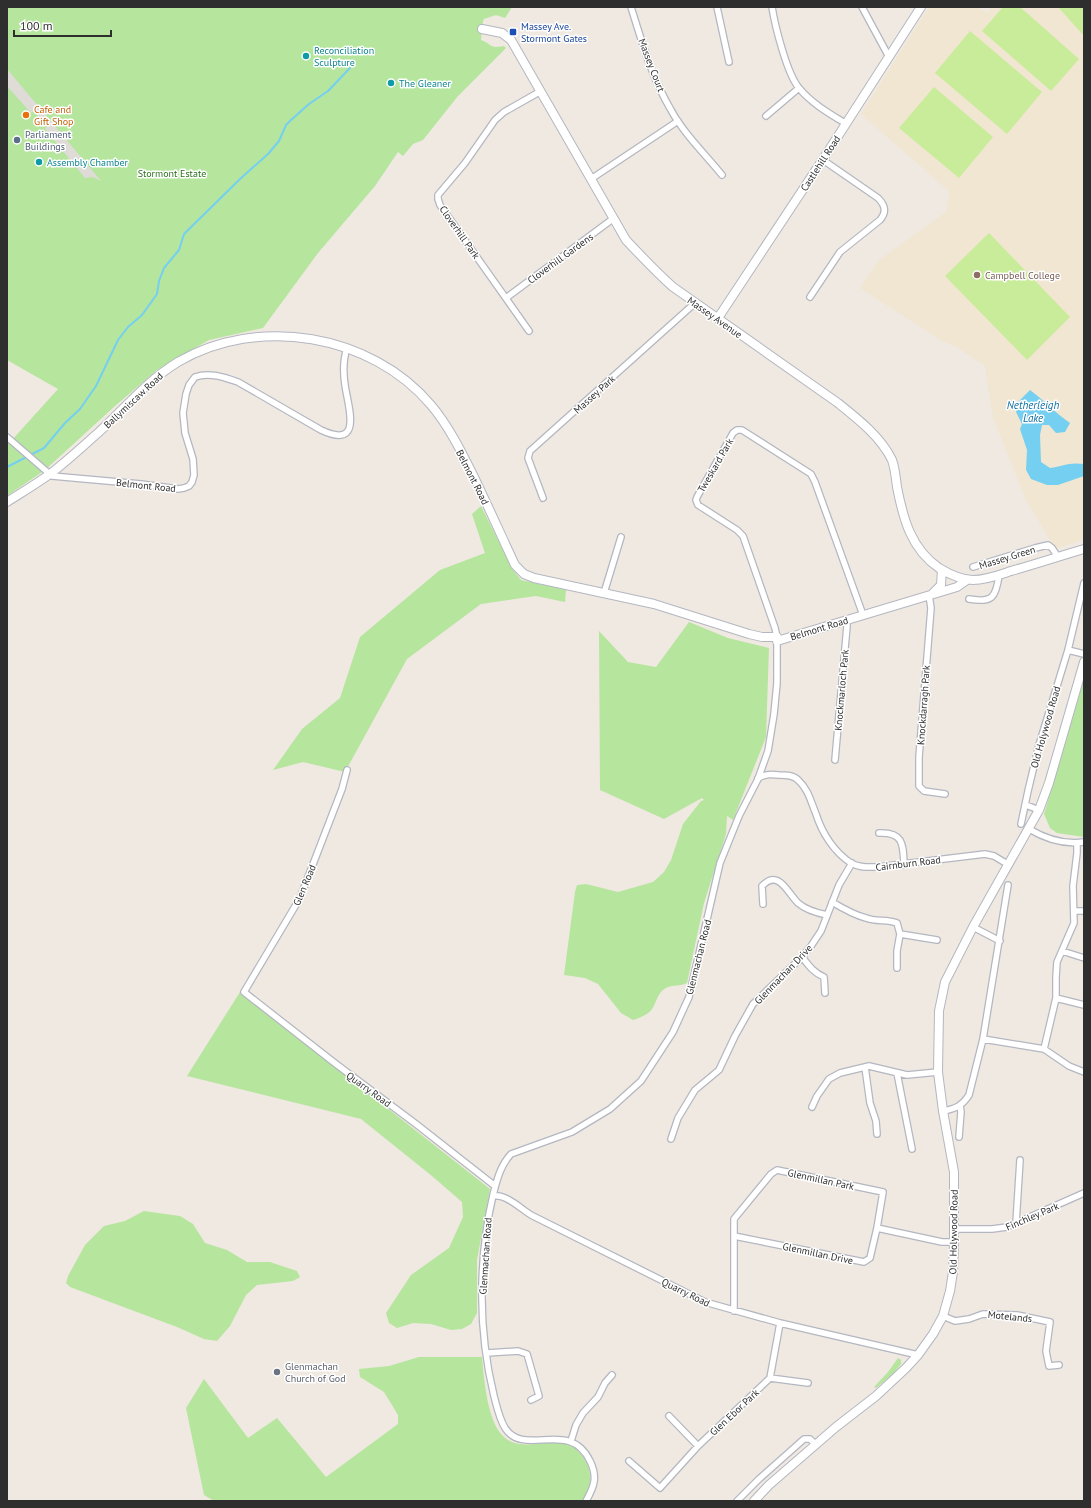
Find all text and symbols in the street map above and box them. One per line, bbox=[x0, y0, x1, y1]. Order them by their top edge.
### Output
scale bar bbox=[14, 12, 111, 38]
text: 100 m bbox=[20, 18, 53, 33]
place label: Massey Ave. Stormont Gates bbox=[521, 20, 587, 45]
marker: Massey Ave. Stormont Gates bbox=[508, 27, 518, 37]
street label: Massey Court bbox=[635, 37, 668, 94]
place label: Reconciliation Sculpture bbox=[314, 44, 374, 69]
marker: Reconciliation Sculpture bbox=[301, 51, 311, 61]
place label: The Gleaner bbox=[399, 77, 451, 90]
marker: The Gleaner bbox=[386, 78, 396, 88]
place label: Cafe and Gift Shop bbox=[34, 103, 73, 128]
marker: Cafe and Gift Shop bbox=[21, 110, 31, 120]
place label: Parliament Buildings bbox=[25, 128, 72, 153]
street label: Castlehill Road bbox=[798, 133, 843, 194]
marker: Parliament Buildings bbox=[12, 135, 22, 145]
place label: Assembly Chamber bbox=[47, 156, 128, 169]
marker: Assembly Chamber bbox=[34, 157, 44, 167]
park label: Stormont Estate bbox=[138, 167, 206, 180]
street label: Cloverhill Park bbox=[436, 203, 483, 262]
street label: Cloverhill Gardens bbox=[525, 230, 596, 287]
place label: Campbell College bbox=[985, 269, 1060, 282]
marker: Campbell College bbox=[972, 270, 982, 280]
street label: Massey Avenue bbox=[685, 294, 745, 341]
street label: Ballymiscaw Road bbox=[101, 369, 166, 431]
street label: Massey Park bbox=[571, 372, 618, 416]
water label: Netherleigh Lake bbox=[1007, 398, 1059, 425]
street label: Tweskard Park bbox=[695, 436, 736, 495]
street label: Belmont Road bbox=[453, 448, 492, 507]
street label: Belmont Road bbox=[115, 476, 176, 495]
street label: Massey Green bbox=[977, 543, 1037, 572]
street label: Belmont Road bbox=[789, 613, 850, 643]
street label: Knockmarloch Park bbox=[831, 649, 852, 731]
street label: Knockdarragh Park bbox=[914, 664, 933, 745]
street label: Old Holywood Road bbox=[1028, 685, 1063, 770]
street label: Cairnburn Road bbox=[875, 853, 941, 874]
street label: Glen Road bbox=[290, 863, 319, 908]
street label: Glenmachan Road bbox=[683, 918, 714, 996]
street label: Glenmachan Drive bbox=[752, 942, 815, 1007]
street label: Quarry Road bbox=[344, 1069, 394, 1110]
street label: Glenmillan Park bbox=[786, 1166, 856, 1193]
street label: Old Holywood Road bbox=[946, 1190, 961, 1274]
street label: Finchley Park bbox=[1004, 1199, 1061, 1233]
street label: Glenmachan Road bbox=[476, 1217, 495, 1295]
street label: Glenmillan Drive bbox=[781, 1240, 854, 1267]
street label: Quarry Road bbox=[659, 1275, 712, 1310]
street label: Motelands bbox=[987, 1308, 1033, 1325]
place label: Glenmachan Church of God bbox=[285, 1360, 346, 1385]
marker: Glenmachan Church of God bbox=[272, 1367, 282, 1377]
street label: Glen Ebor Park bbox=[707, 1386, 762, 1439]

